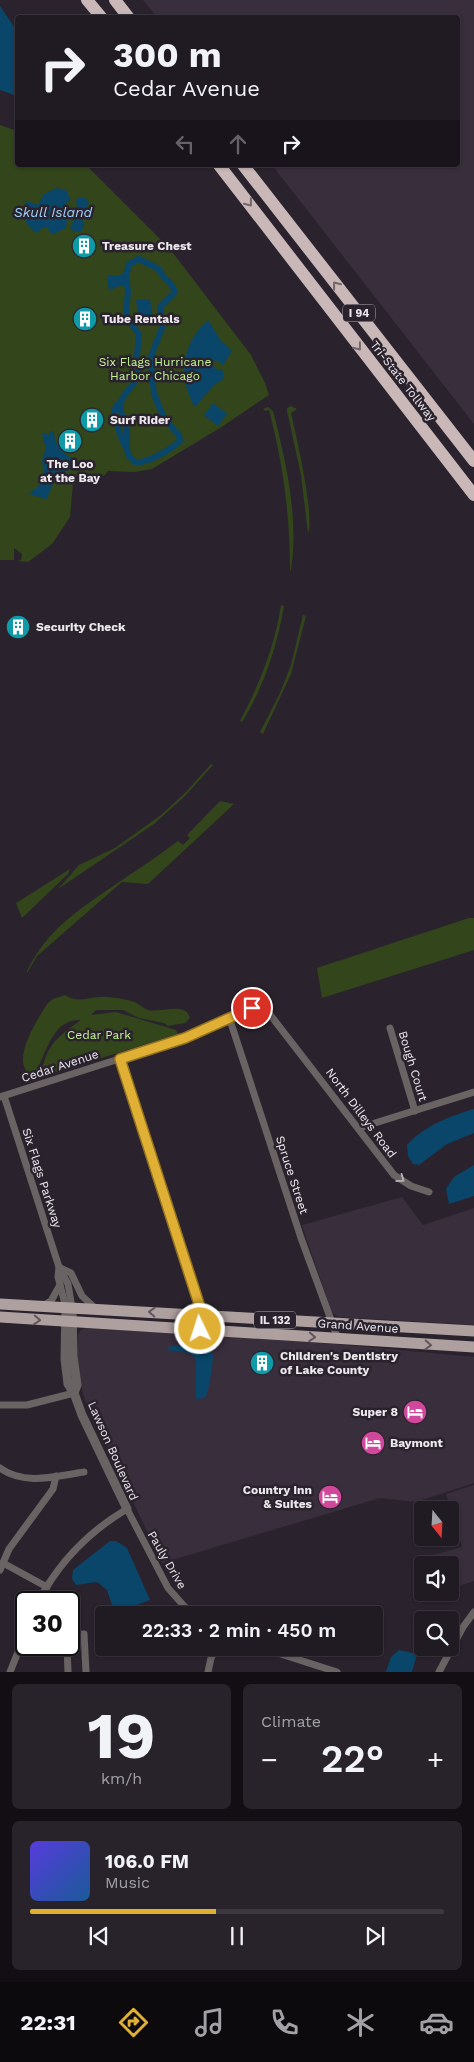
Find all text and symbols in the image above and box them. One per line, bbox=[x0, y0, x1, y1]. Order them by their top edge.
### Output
text: 300 m bbox=[113, 34, 222, 76]
icon: right bbox=[30, 35, 95, 100]
text: Cedar Avenue bbox=[113, 76, 260, 101]
icon: left bbox=[171, 130, 199, 158]
icon: ahead bbox=[224, 130, 252, 158]
icon: right bbox=[277, 130, 305, 158]
one-way arrow bbox=[243, 197, 252, 207]
water label: Skull Island bbox=[14, 204, 93, 220]
building icon: Treasure Chest bbox=[71, 233, 97, 259]
place label: Treasure Chest bbox=[102, 239, 192, 253]
one-way arrow bbox=[333, 282, 341, 291]
road number: I 94 bbox=[343, 304, 375, 322]
building icon: Tube Rentals bbox=[72, 306, 98, 332]
place label: Tube Rentals bbox=[102, 312, 180, 326]
street label: Tri-State Tollway bbox=[367, 338, 439, 425]
one-way arrow bbox=[352, 341, 361, 350]
park label: Six Flags Hurricane Harbor Chicago bbox=[99, 355, 211, 383]
building icon: Surf Rider bbox=[79, 407, 105, 433]
place label: Surf Rider bbox=[110, 413, 171, 427]
building icon: The Loo at the Bay bbox=[57, 428, 83, 454]
place label: The Loo at the Bay bbox=[40, 457, 100, 485]
building icon: Security Check bbox=[5, 614, 31, 640]
place label: Security Check bbox=[36, 620, 126, 634]
pin bbox=[231, 987, 273, 1029]
icon: arrive bbox=[238, 994, 266, 1022]
park label: Cedar Park bbox=[67, 1028, 131, 1042]
street label: Bough Court bbox=[396, 1029, 430, 1103]
street label: Cedar Avenue bbox=[20, 1047, 100, 1085]
street label: North Dilleys Road bbox=[323, 1065, 399, 1161]
street label: Six Flags Parkway bbox=[19, 1126, 65, 1230]
street label: Spruce Street bbox=[273, 1134, 311, 1216]
one-way arrow bbox=[395, 1173, 405, 1182]
position arrow bbox=[173, 1302, 225, 1354]
one-way arrow bbox=[147, 1307, 155, 1318]
road number: IL 132 bbox=[254, 1312, 296, 1328]
one-way arrow bbox=[33, 1314, 41, 1325]
street label: Grand Avenue bbox=[317, 1316, 399, 1336]
one-way arrow bbox=[308, 1331, 316, 1342]
one-way arrow bbox=[425, 1339, 433, 1350]
place label: Children's Dentistry of Lake County bbox=[280, 1349, 398, 1377]
building icon: Children's Dentistry of Lake County bbox=[249, 1350, 275, 1376]
street label: Lawson Boulevard bbox=[85, 1399, 141, 1503]
hotel icon: Super 8 bbox=[402, 1399, 428, 1425]
place label: Super 8 bbox=[352, 1405, 398, 1419]
hotel icon: Baymont bbox=[360, 1430, 386, 1456]
place label: Baymont bbox=[390, 1436, 443, 1450]
place label: Country Inn & Suites bbox=[243, 1483, 313, 1511]
hotel icon: Country Inn & Suites bbox=[317, 1484, 343, 1510]
north arrow bbox=[414, 1501, 459, 1546]
map controls bbox=[414, 1501, 459, 1656]
street label: Pauly Drive bbox=[145, 1528, 189, 1592]
button: sound bbox=[414, 1556, 459, 1601]
speed limit sign: 30 bbox=[15, 1591, 80, 1656]
button: search bbox=[414, 1611, 459, 1656]
text: 22:33 · 2 min · 450 m bbox=[142, 1619, 336, 1642]
text: 19 bbox=[87, 1698, 156, 1774]
text: Climate bbox=[261, 1712, 321, 1731]
text: 22° bbox=[321, 1737, 384, 1781]
text: − bbox=[261, 1743, 278, 1776]
text: + bbox=[427, 1743, 444, 1776]
text: km/h bbox=[101, 1769, 142, 1788]
text: 106.0 FM bbox=[105, 1850, 189, 1873]
text: Music bbox=[105, 1873, 150, 1892]
icon: previous bbox=[85, 1922, 113, 1950]
icon: pause bbox=[223, 1922, 251, 1950]
icon: next bbox=[361, 1922, 389, 1950]
icon: directions bbox=[116, 2005, 151, 2040]
icon: music bbox=[192, 2005, 227, 2040]
icon: phone bbox=[267, 2005, 302, 2040]
icon: climate bbox=[343, 2005, 378, 2040]
icon: car bbox=[419, 2005, 454, 2040]
text: 22:31 bbox=[20, 2010, 76, 2035]

